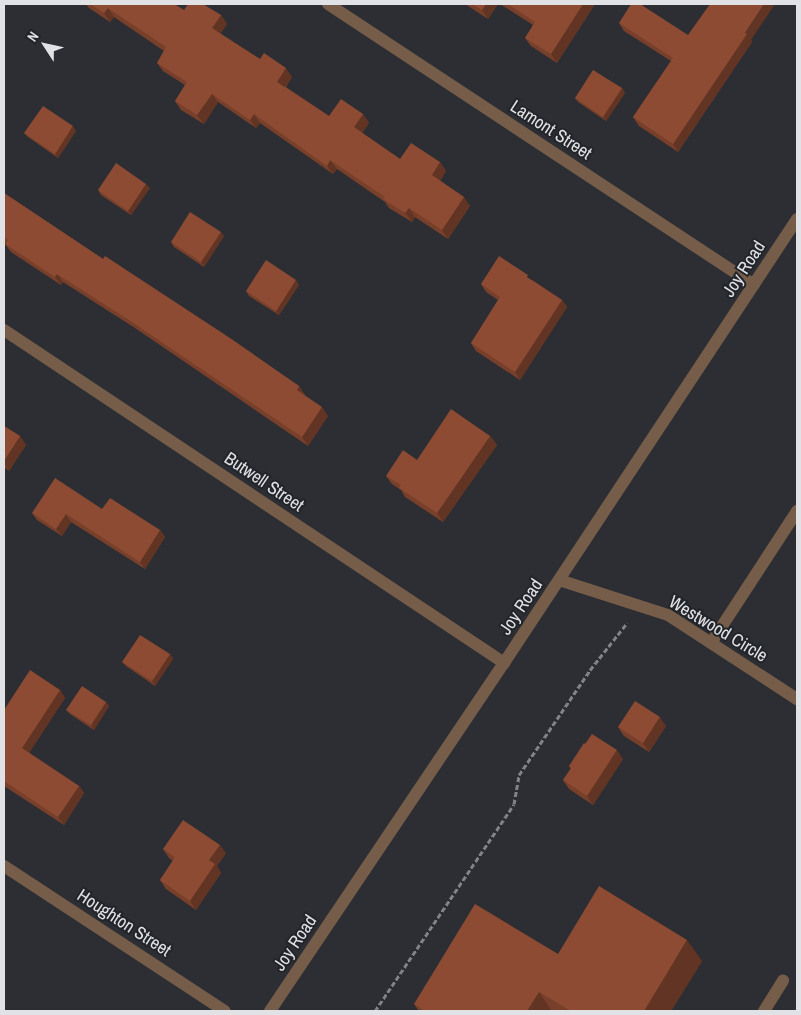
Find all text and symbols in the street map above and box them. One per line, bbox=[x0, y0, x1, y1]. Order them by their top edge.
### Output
north arrow bbox=[20, 20, 70, 70]
text: N bbox=[23, 28, 42, 45]
street label: Lamont Street bbox=[506, 96, 596, 164]
street label: Joy Road bbox=[718, 237, 770, 301]
street label: Butwell Street bbox=[220, 448, 308, 516]
street label: Joy Road bbox=[495, 575, 547, 639]
street label: Westwood Circle bbox=[665, 591, 771, 667]
street label: Houghton Street bbox=[73, 885, 175, 961]
street label: Joy Road bbox=[269, 911, 321, 975]

